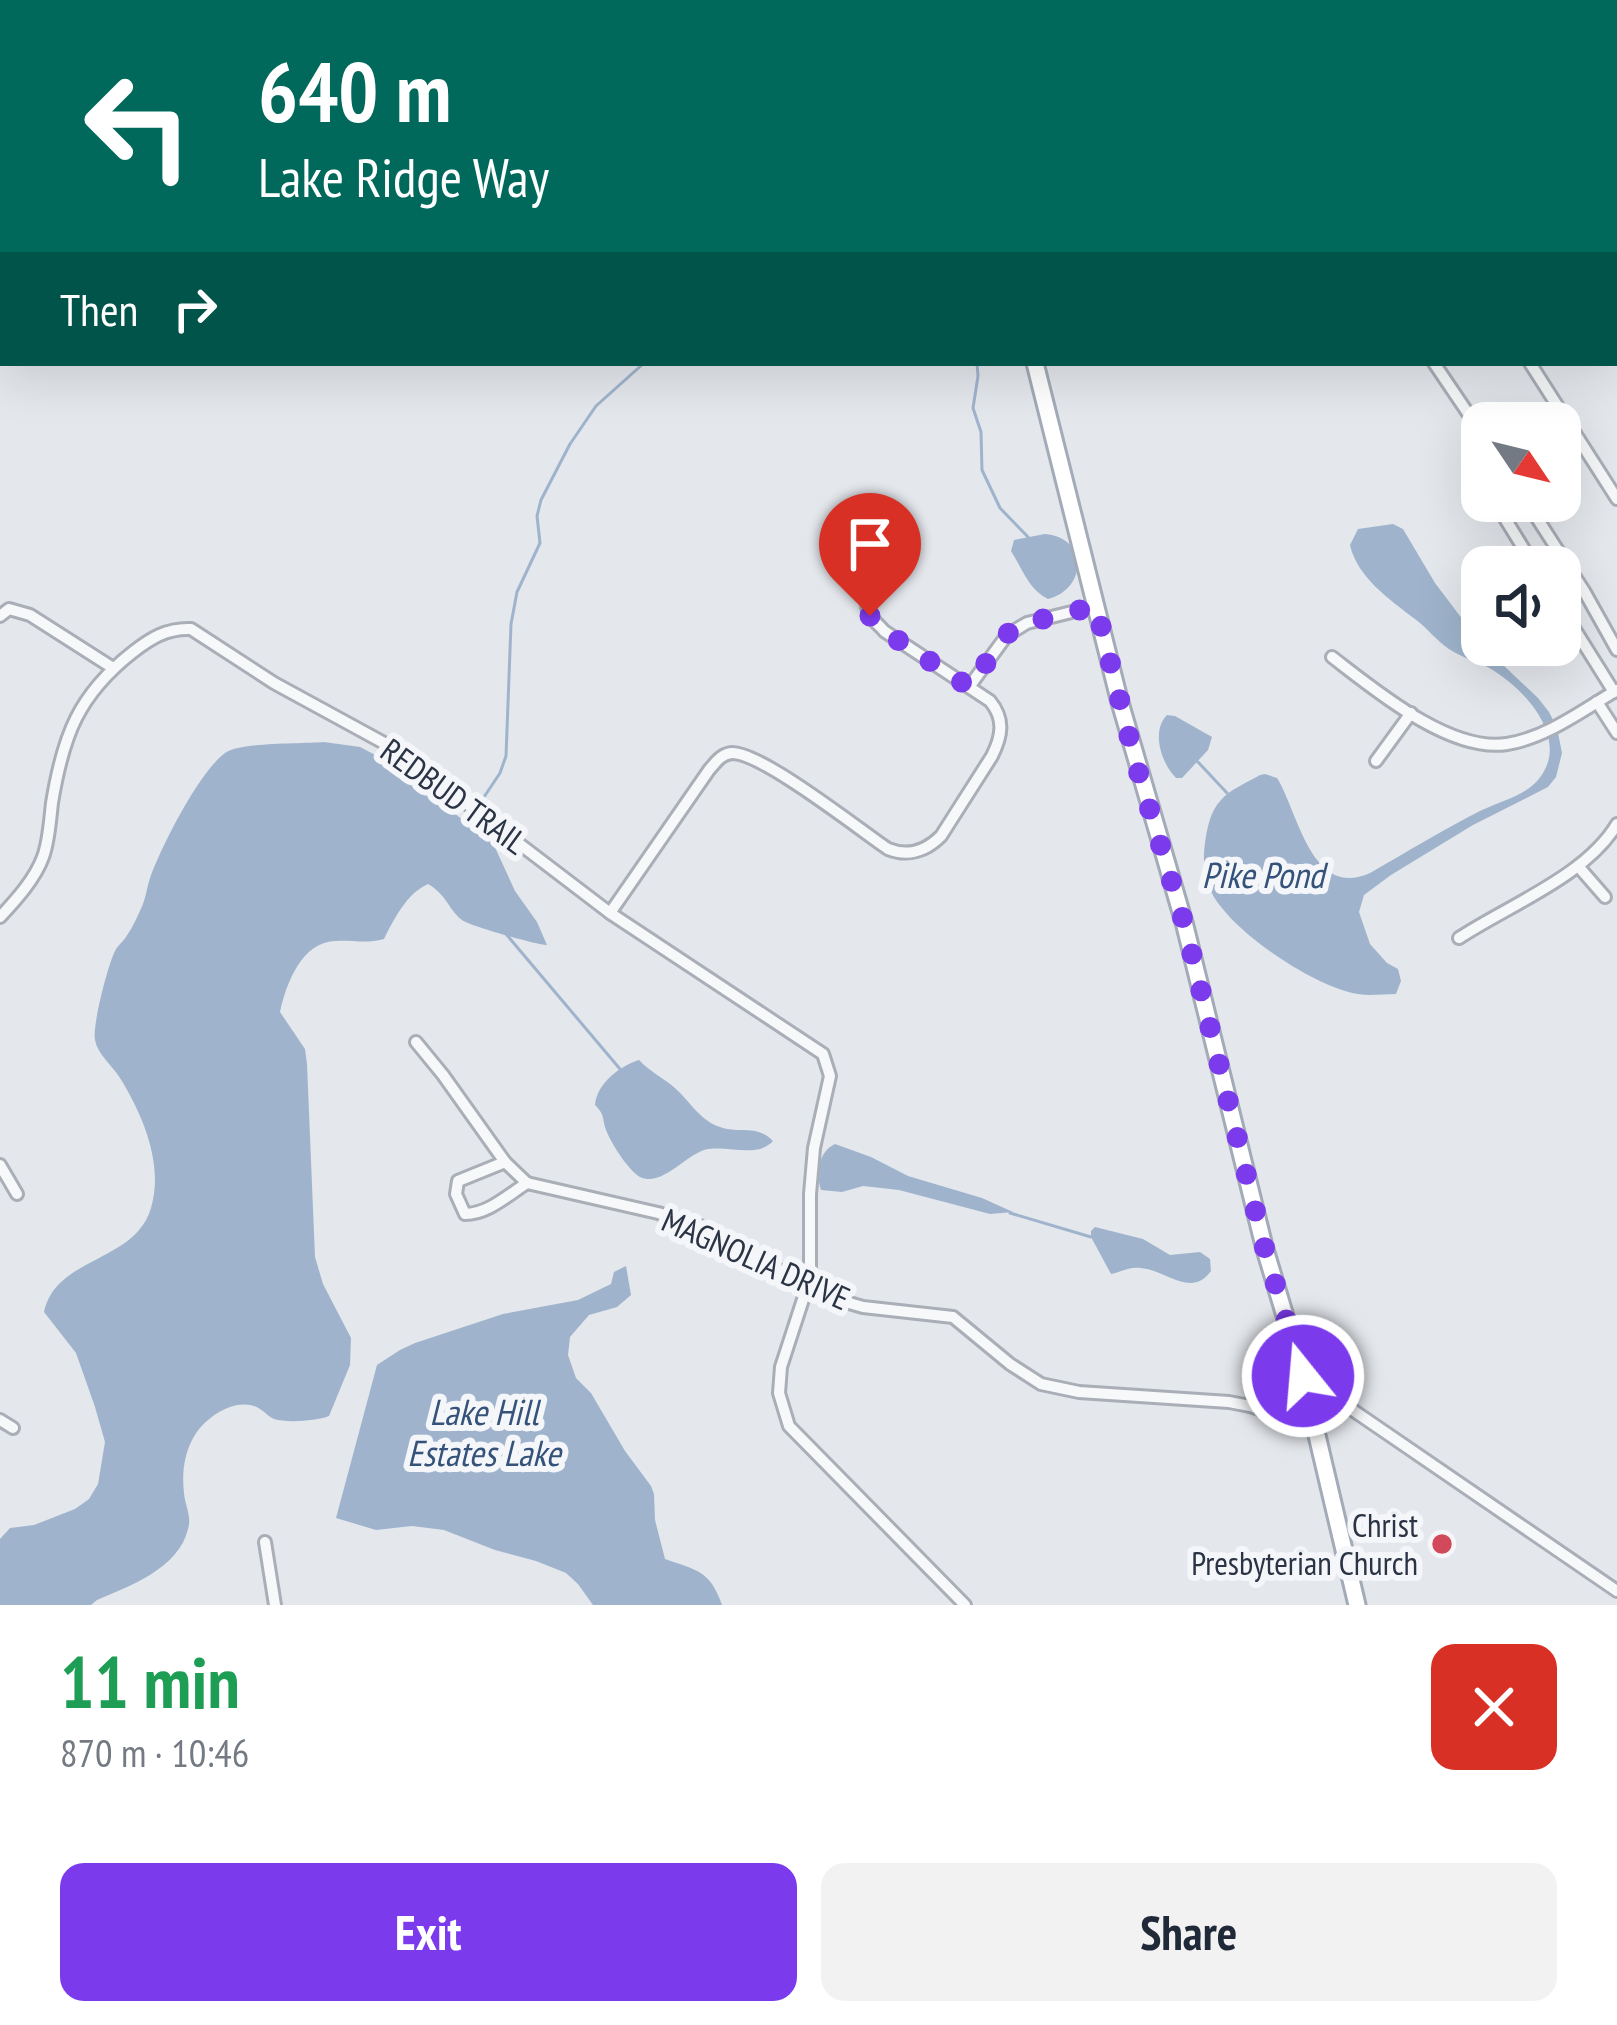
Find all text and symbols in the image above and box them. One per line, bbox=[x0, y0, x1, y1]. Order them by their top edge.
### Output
text: 640 m bbox=[258, 36, 451, 145]
icon: left bbox=[60, 48, 216, 204]
text: Lake Ridge Way bbox=[258, 142, 549, 212]
icon: right bbox=[162, 276, 228, 342]
text: Then bbox=[60, 280, 138, 338]
north arrow bbox=[1461, 402, 1581, 522]
map controls bbox=[1461, 402, 1581, 666]
pin bbox=[819, 493, 921, 616]
icon: arrive bbox=[837, 511, 903, 577]
button: sound bbox=[1461, 546, 1581, 666]
street label: REDBUD TRAIL bbox=[373, 728, 536, 863]
water label: Pike Pond bbox=[1202, 851, 1329, 898]
street label: MAGNOLIA DRIVE bbox=[656, 1198, 857, 1319]
position arrow bbox=[1240, 1313, 1366, 1439]
water label: Lake Hill Estates Lake bbox=[407, 1388, 563, 1476]
place label: Christ Presbyterian Church bbox=[1191, 1503, 1418, 1584]
marker: Christ Presbyterian Church bbox=[1429, 1531, 1455, 1557]
text: 11 min bbox=[60, 1635, 240, 1728]
button: close bbox=[1431, 1644, 1557, 1770]
text: 870 m · 10:46 bbox=[60, 1727, 249, 1778]
button: Exit bbox=[60, 1863, 797, 2001]
button: Share bbox=[821, 1863, 1557, 2001]

